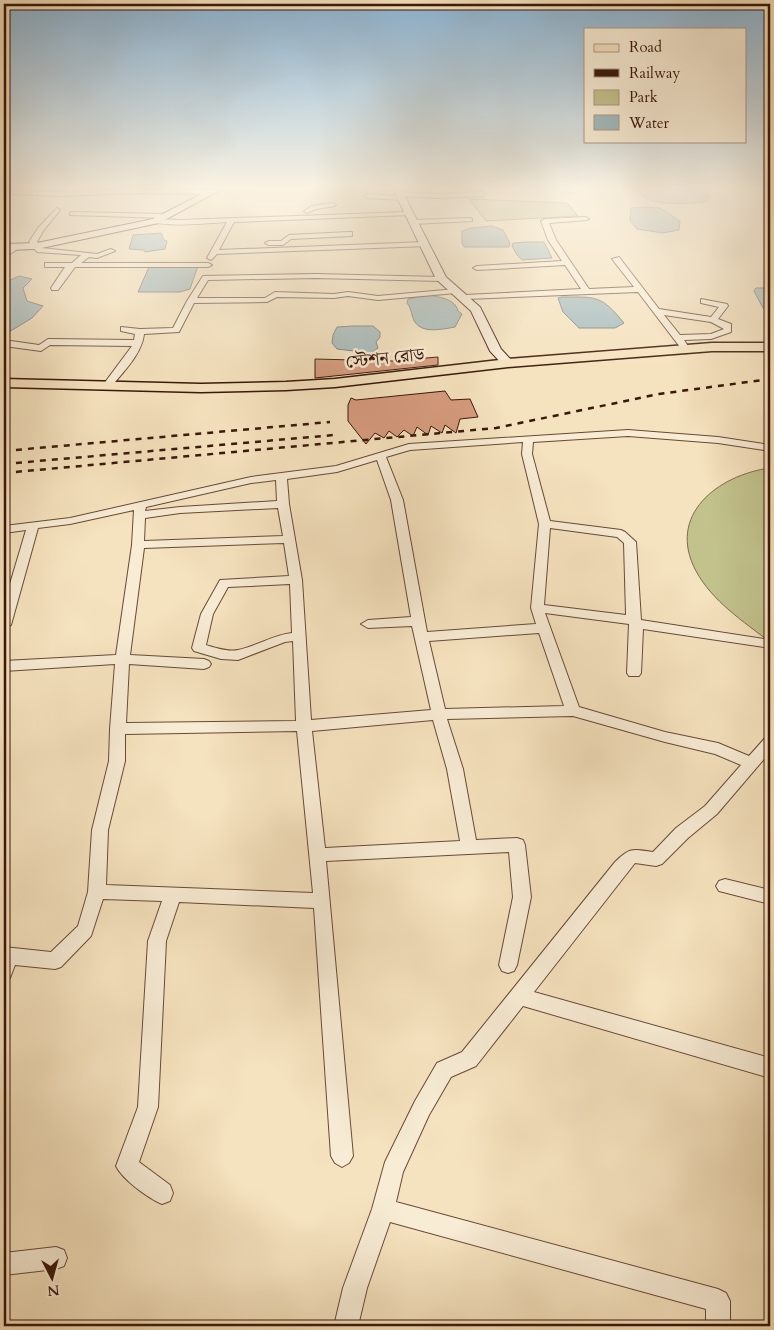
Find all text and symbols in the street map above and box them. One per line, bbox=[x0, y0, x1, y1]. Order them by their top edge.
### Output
legend bbox=[584, 28, 746, 142]
text: Road bbox=[629, 37, 662, 57]
text: Railway bbox=[629, 63, 680, 83]
text: Park bbox=[629, 87, 658, 107]
text: Water bbox=[628, 113, 670, 133]
street label: স্টেশন রোড bbox=[344, 342, 426, 375]
north arrow bbox=[28, 1252, 78, 1302]
text: N bbox=[46, 1280, 60, 1301]

